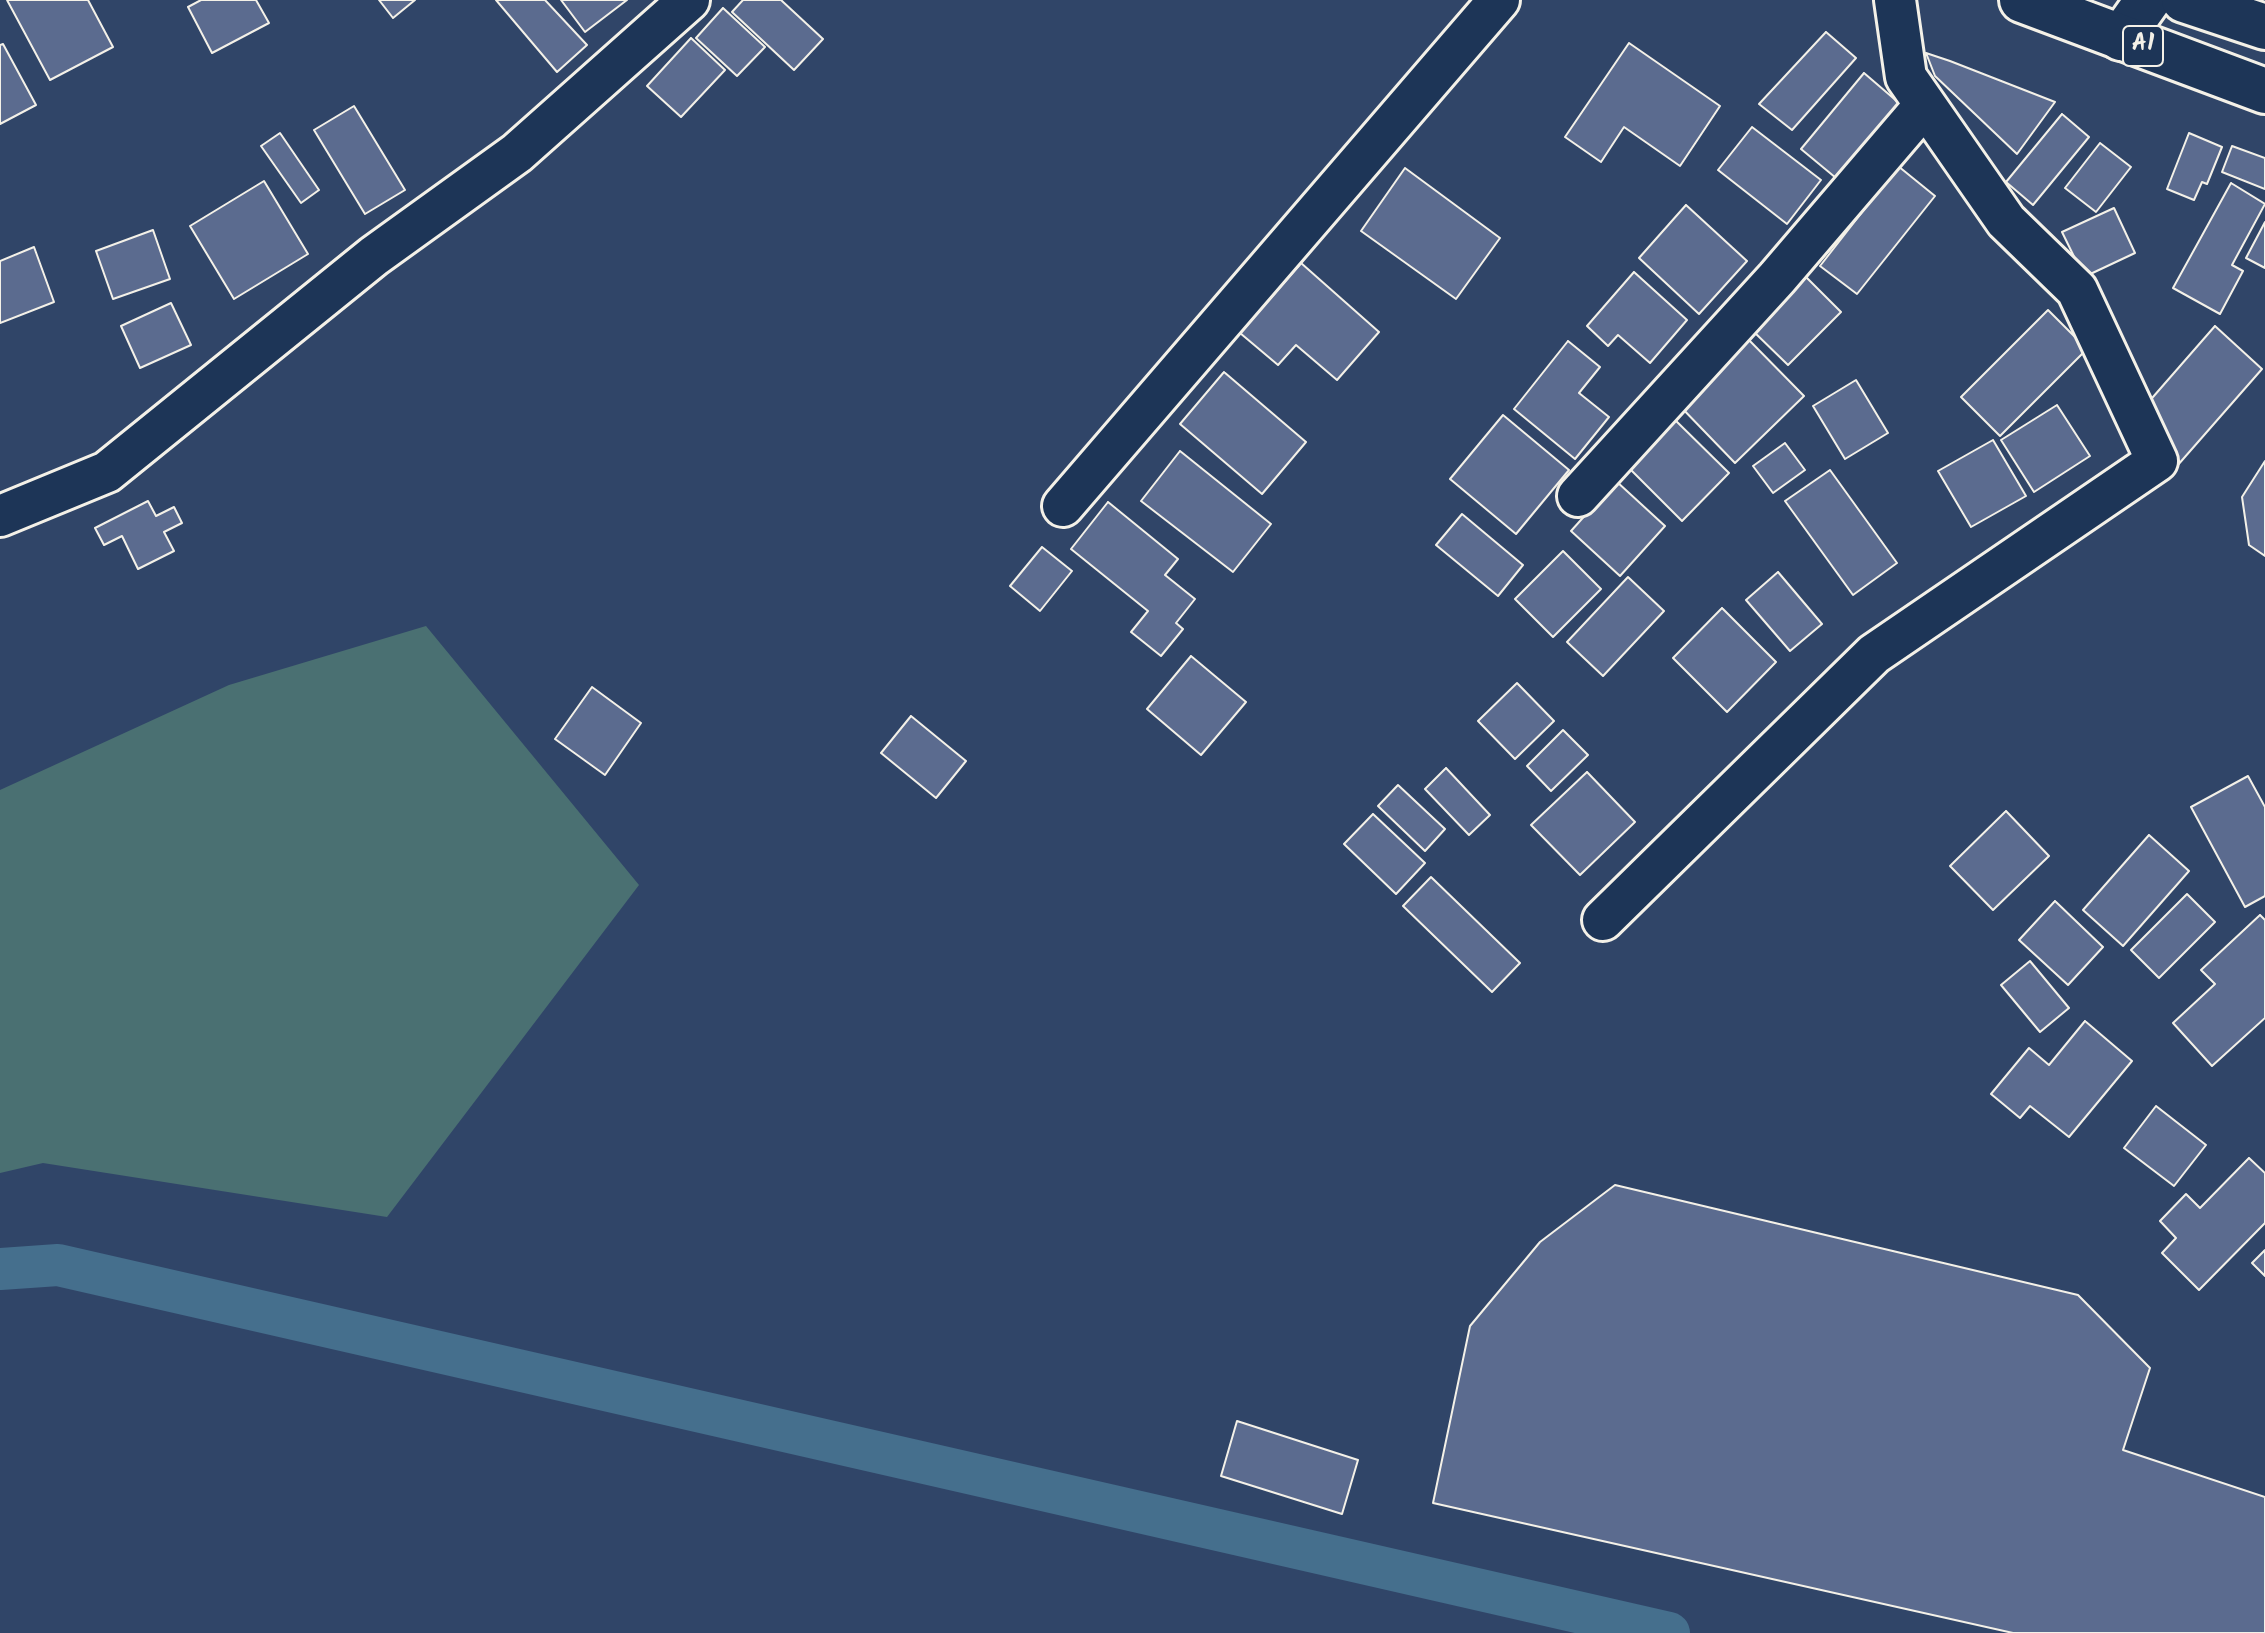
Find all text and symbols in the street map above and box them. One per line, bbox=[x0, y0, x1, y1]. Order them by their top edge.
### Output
road number: A1 bbox=[2123, 26, 2163, 66]

